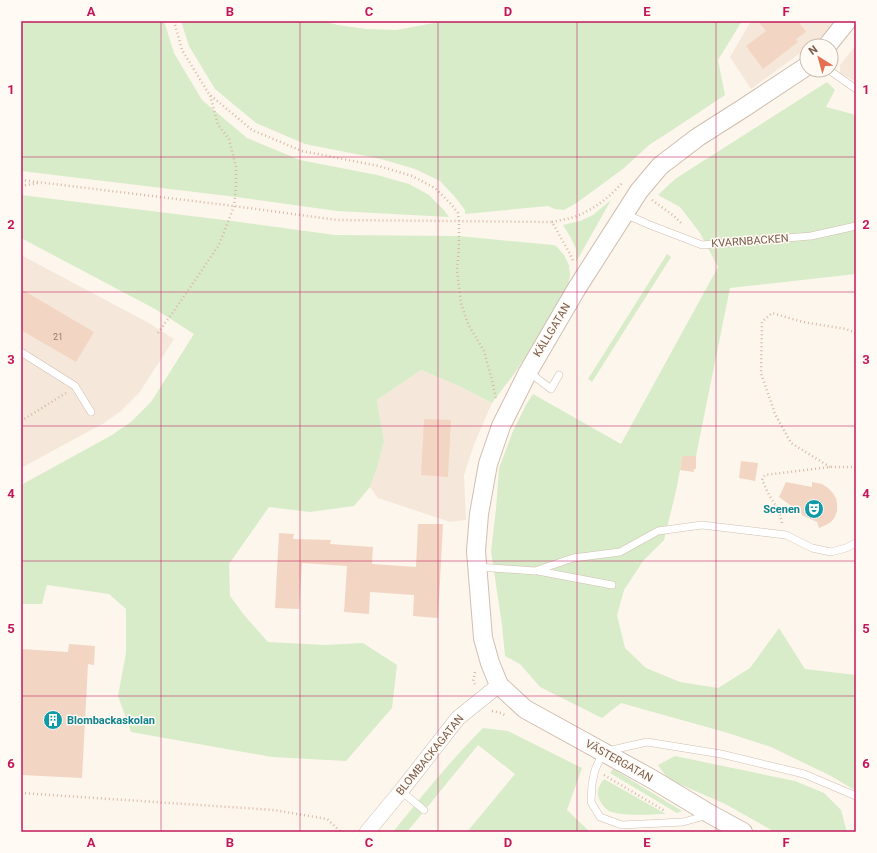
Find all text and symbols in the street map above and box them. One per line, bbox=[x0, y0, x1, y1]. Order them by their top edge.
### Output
text: A bbox=[87, 4, 96, 19]
text: B bbox=[226, 4, 234, 19]
text: C bbox=[365, 4, 374, 19]
text: D bbox=[504, 4, 512, 19]
text: E bbox=[643, 4, 651, 19]
text: F bbox=[782, 4, 790, 19]
north arrow bbox=[799, 38, 839, 78]
text: N bbox=[806, 43, 820, 58]
text: 1 bbox=[7, 82, 15, 97]
text: 1 bbox=[862, 82, 870, 97]
text: 2 bbox=[7, 217, 15, 232]
text: 2 bbox=[862, 217, 870, 232]
street label: KVARNBACKEN bbox=[711, 232, 789, 250]
street label: KÄLLGATAN bbox=[531, 301, 573, 359]
house number: 21 bbox=[53, 332, 63, 342]
text: 3 bbox=[7, 352, 15, 367]
text: 3 bbox=[862, 352, 870, 367]
text: 4 bbox=[7, 486, 15, 501]
text: 4 bbox=[862, 486, 870, 501]
theatre icon: Scenen bbox=[803, 498, 825, 520]
place label: Scenen bbox=[763, 503, 800, 516]
text: 5 bbox=[7, 621, 15, 636]
text: 5 bbox=[862, 621, 870, 636]
building icon: Blombackaskolan bbox=[42, 709, 64, 731]
street label: BLOMBACKAGATAN bbox=[394, 712, 466, 798]
place label: Blombackaskolan bbox=[67, 714, 155, 727]
street label: VÄSTERGATAN bbox=[583, 737, 655, 785]
text: 6 bbox=[7, 756, 15, 771]
text: 6 bbox=[862, 756, 870, 771]
text: A bbox=[87, 835, 96, 850]
text: B bbox=[226, 835, 234, 850]
text: C bbox=[365, 835, 374, 850]
text: D bbox=[504, 835, 512, 850]
text: E bbox=[643, 835, 651, 850]
text: F bbox=[782, 835, 790, 850]

